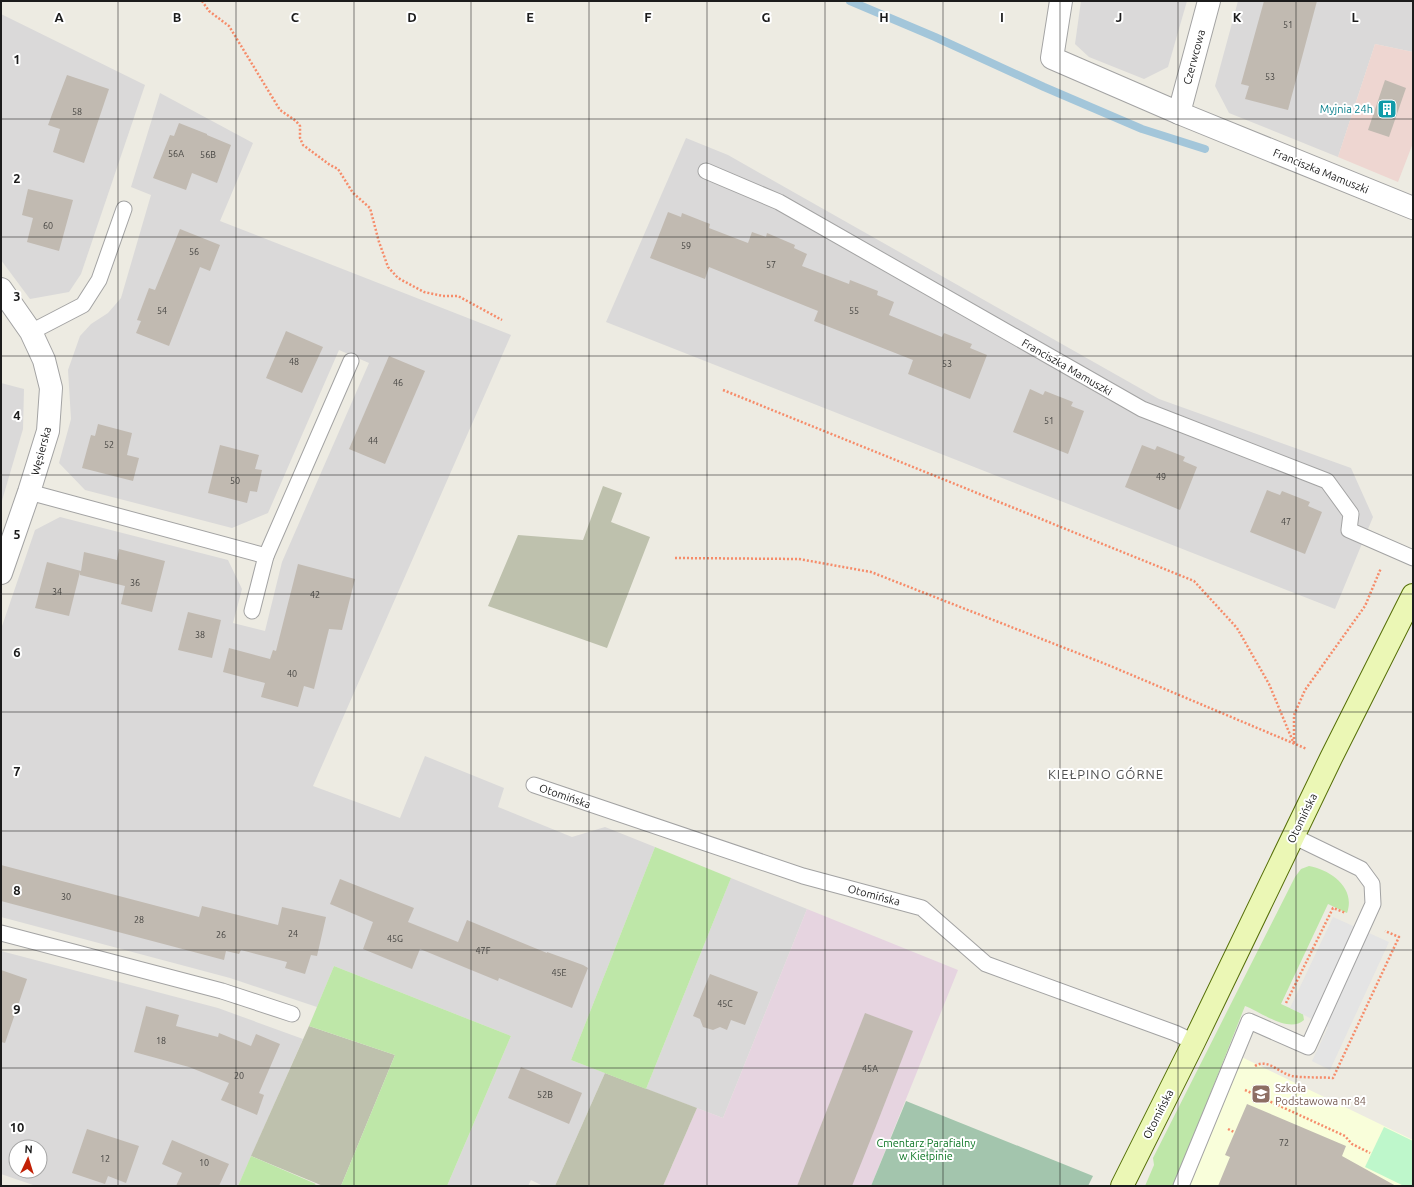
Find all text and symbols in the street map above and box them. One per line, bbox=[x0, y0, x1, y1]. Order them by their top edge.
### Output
text: A bbox=[54, 10, 64, 24]
text: B bbox=[173, 10, 182, 24]
text: C bbox=[291, 10, 300, 24]
text: D bbox=[407, 10, 417, 24]
text: E bbox=[526, 10, 534, 24]
text: F bbox=[644, 10, 652, 24]
text: G bbox=[762, 10, 771, 24]
text: H bbox=[879, 10, 889, 24]
text: I bbox=[1000, 10, 1004, 24]
text: J bbox=[1116, 10, 1122, 24]
text: K bbox=[1233, 10, 1242, 24]
text: L bbox=[1351, 10, 1359, 24]
house number: 51 bbox=[1283, 20, 1293, 30]
street label: Czerwcowa bbox=[1181, 28, 1207, 86]
text: 1 bbox=[13, 52, 21, 66]
house number: 53 bbox=[1265, 72, 1275, 82]
building icon: Myjnia 24h bbox=[1376, 98, 1398, 120]
place label: Myjnia 24h bbox=[1320, 103, 1373, 115]
house number: 58 bbox=[72, 107, 82, 117]
street label: Franciszka Mamuszki bbox=[1271, 146, 1371, 196]
house number: 56A bbox=[168, 149, 184, 159]
house number: 56B bbox=[200, 150, 216, 160]
text: 2 bbox=[13, 171, 21, 185]
house number: 60 bbox=[43, 221, 53, 231]
house number: 59 bbox=[681, 241, 691, 251]
house number: 56 bbox=[189, 247, 199, 257]
house number: 57 bbox=[766, 260, 776, 270]
text: 3 bbox=[13, 289, 21, 303]
house number: 54 bbox=[157, 306, 167, 316]
house number: 55 bbox=[849, 306, 859, 316]
street label: Franciszka Mamuszki bbox=[1020, 336, 1114, 398]
house number: 48 bbox=[289, 357, 299, 367]
house number: 53 bbox=[942, 359, 952, 369]
house number: 46 bbox=[393, 378, 403, 388]
text: 4 bbox=[13, 408, 21, 422]
house number: 51 bbox=[1044, 416, 1054, 426]
street label: Węsierska bbox=[29, 425, 53, 477]
house number: 44 bbox=[368, 436, 378, 446]
house number: 52 bbox=[104, 440, 114, 450]
house number: 49 bbox=[1156, 472, 1166, 482]
house number: 50 bbox=[230, 476, 240, 486]
house number: 47 bbox=[1281, 517, 1291, 527]
text: 5 bbox=[13, 527, 21, 541]
house number: 36 bbox=[130, 578, 140, 588]
house number: 34 bbox=[52, 587, 62, 597]
house number: 42 bbox=[310, 590, 320, 600]
house number: 38 bbox=[195, 630, 205, 640]
text: 6 bbox=[13, 645, 21, 659]
house number: 40 bbox=[287, 669, 297, 679]
text: 7 bbox=[13, 764, 21, 778]
district label: KIEŁPINO GÓRNE bbox=[1048, 767, 1164, 781]
street label: Otomińska bbox=[538, 782, 592, 810]
street label: Otomińska bbox=[1285, 791, 1319, 845]
street label: Otomińska bbox=[847, 882, 901, 908]
text: 8 bbox=[13, 883, 21, 897]
house number: 30 bbox=[61, 892, 71, 902]
house number: 28 bbox=[134, 915, 144, 925]
house number: 24 bbox=[288, 929, 298, 939]
house number: 26 bbox=[216, 930, 226, 940]
house number: 45G bbox=[387, 934, 403, 944]
house number: 47F bbox=[476, 946, 491, 956]
house number: 45E bbox=[551, 968, 567, 978]
house number: 45C bbox=[717, 999, 733, 1009]
text: 9 bbox=[13, 1002, 21, 1016]
house number: 18 bbox=[156, 1036, 166, 1046]
house number: 45A bbox=[862, 1064, 878, 1074]
house number: 20 bbox=[234, 1071, 244, 1081]
place label: Szkoła Podstawowa nr 84 bbox=[1275, 1082, 1366, 1107]
school or university icon: Szkoła Podstawowa nr 84 bbox=[1250, 1083, 1272, 1105]
street label: Otomińska bbox=[1140, 1087, 1176, 1141]
house number: 52B bbox=[537, 1090, 553, 1100]
text: 10 bbox=[10, 1120, 24, 1134]
park label: Cmentarz Parafialny w Kiełpinie bbox=[876, 1137, 976, 1162]
house number: 72 bbox=[1279, 1138, 1289, 1148]
north arrow bbox=[8, 1139, 48, 1179]
text: N bbox=[24, 1143, 33, 1155]
house number: 12 bbox=[100, 1154, 110, 1164]
house number: 10 bbox=[199, 1158, 209, 1168]

